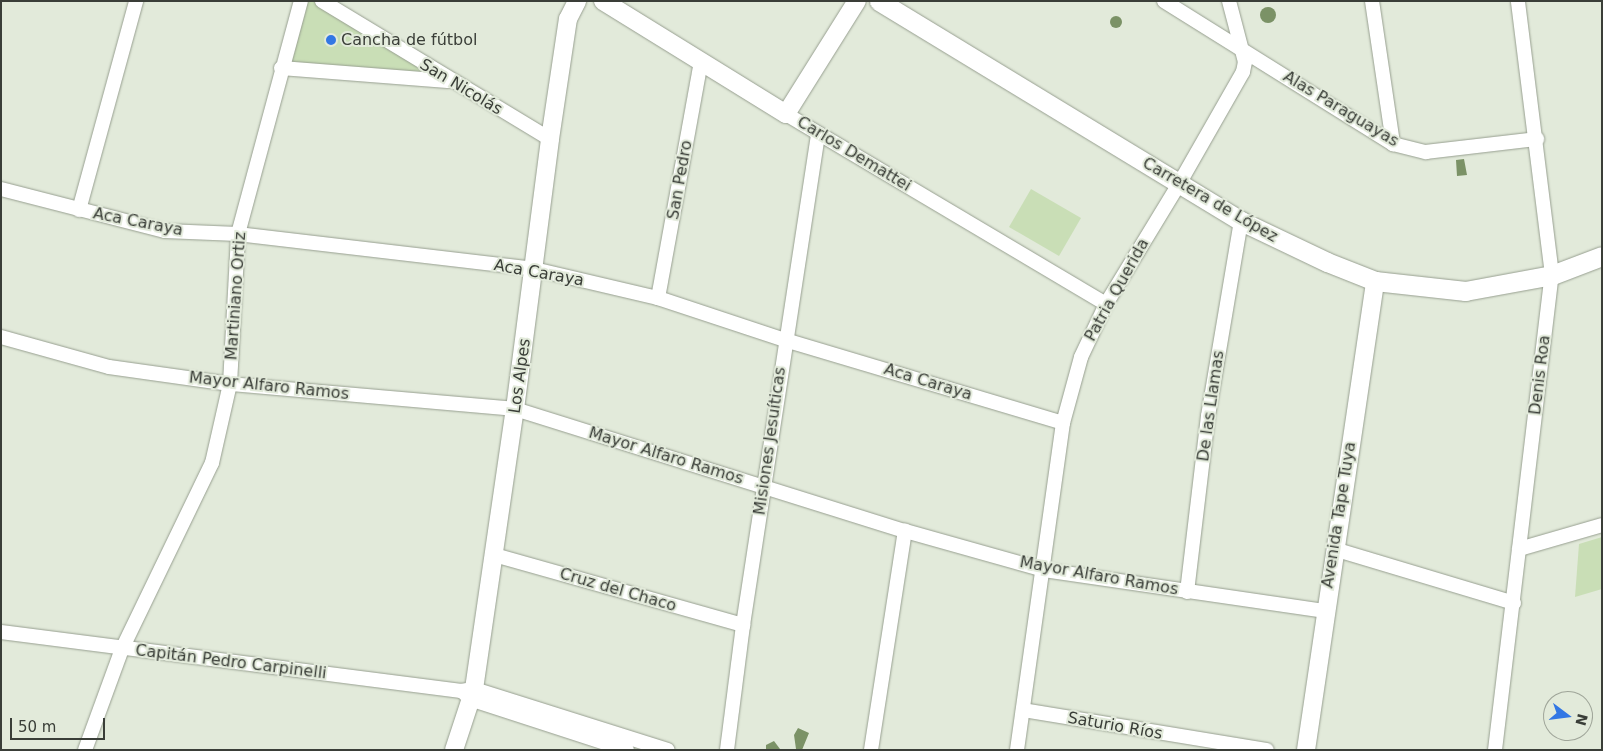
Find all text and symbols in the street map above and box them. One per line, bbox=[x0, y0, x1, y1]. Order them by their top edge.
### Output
place label: Cancha de fútbol bbox=[341, 30, 477, 50]
marker: Cancha de fútbol bbox=[325, 34, 337, 46]
street label: San Nicolás bbox=[416, 55, 506, 119]
street label: Alas Paraguayas bbox=[1280, 67, 1402, 151]
street label: Carlos Demattei bbox=[794, 112, 914, 196]
street label: San Pedro bbox=[664, 139, 696, 221]
street label: Carretera de López bbox=[1139, 153, 1281, 247]
street label: Aca Caraya bbox=[92, 204, 184, 240]
street label: Martiniano Ortiz bbox=[222, 231, 250, 361]
street label: Patria Querida bbox=[1081, 235, 1153, 345]
street label: Aca Caraya bbox=[493, 256, 585, 290]
street label: Denis Roa bbox=[1526, 334, 1554, 416]
street label: Los Alpes bbox=[505, 337, 535, 415]
street label: De las Llamas bbox=[1194, 349, 1228, 463]
street label: Aca Caraya bbox=[882, 360, 974, 404]
street label: Misiones Jesuíticas bbox=[750, 366, 790, 516]
street label: Mayor Alfaro Ramos bbox=[188, 368, 350, 404]
street label: Mayor Alfaro Ramos bbox=[586, 423, 746, 489]
street label: Avenida Tape Tuya bbox=[1318, 441, 1360, 589]
street label: Mayor Alfaro Ramos bbox=[1018, 553, 1180, 599]
street label: Cruz del Chaco bbox=[557, 564, 679, 616]
street label: Capitán Pedro Carpinelli bbox=[134, 641, 328, 683]
north arrow bbox=[1543, 691, 1593, 741]
scale bar bbox=[12, 708, 108, 740]
street label: Saturio Ríos bbox=[1066, 708, 1164, 744]
text: N bbox=[1572, 712, 1591, 727]
text: 50 m bbox=[18, 718, 56, 736]

